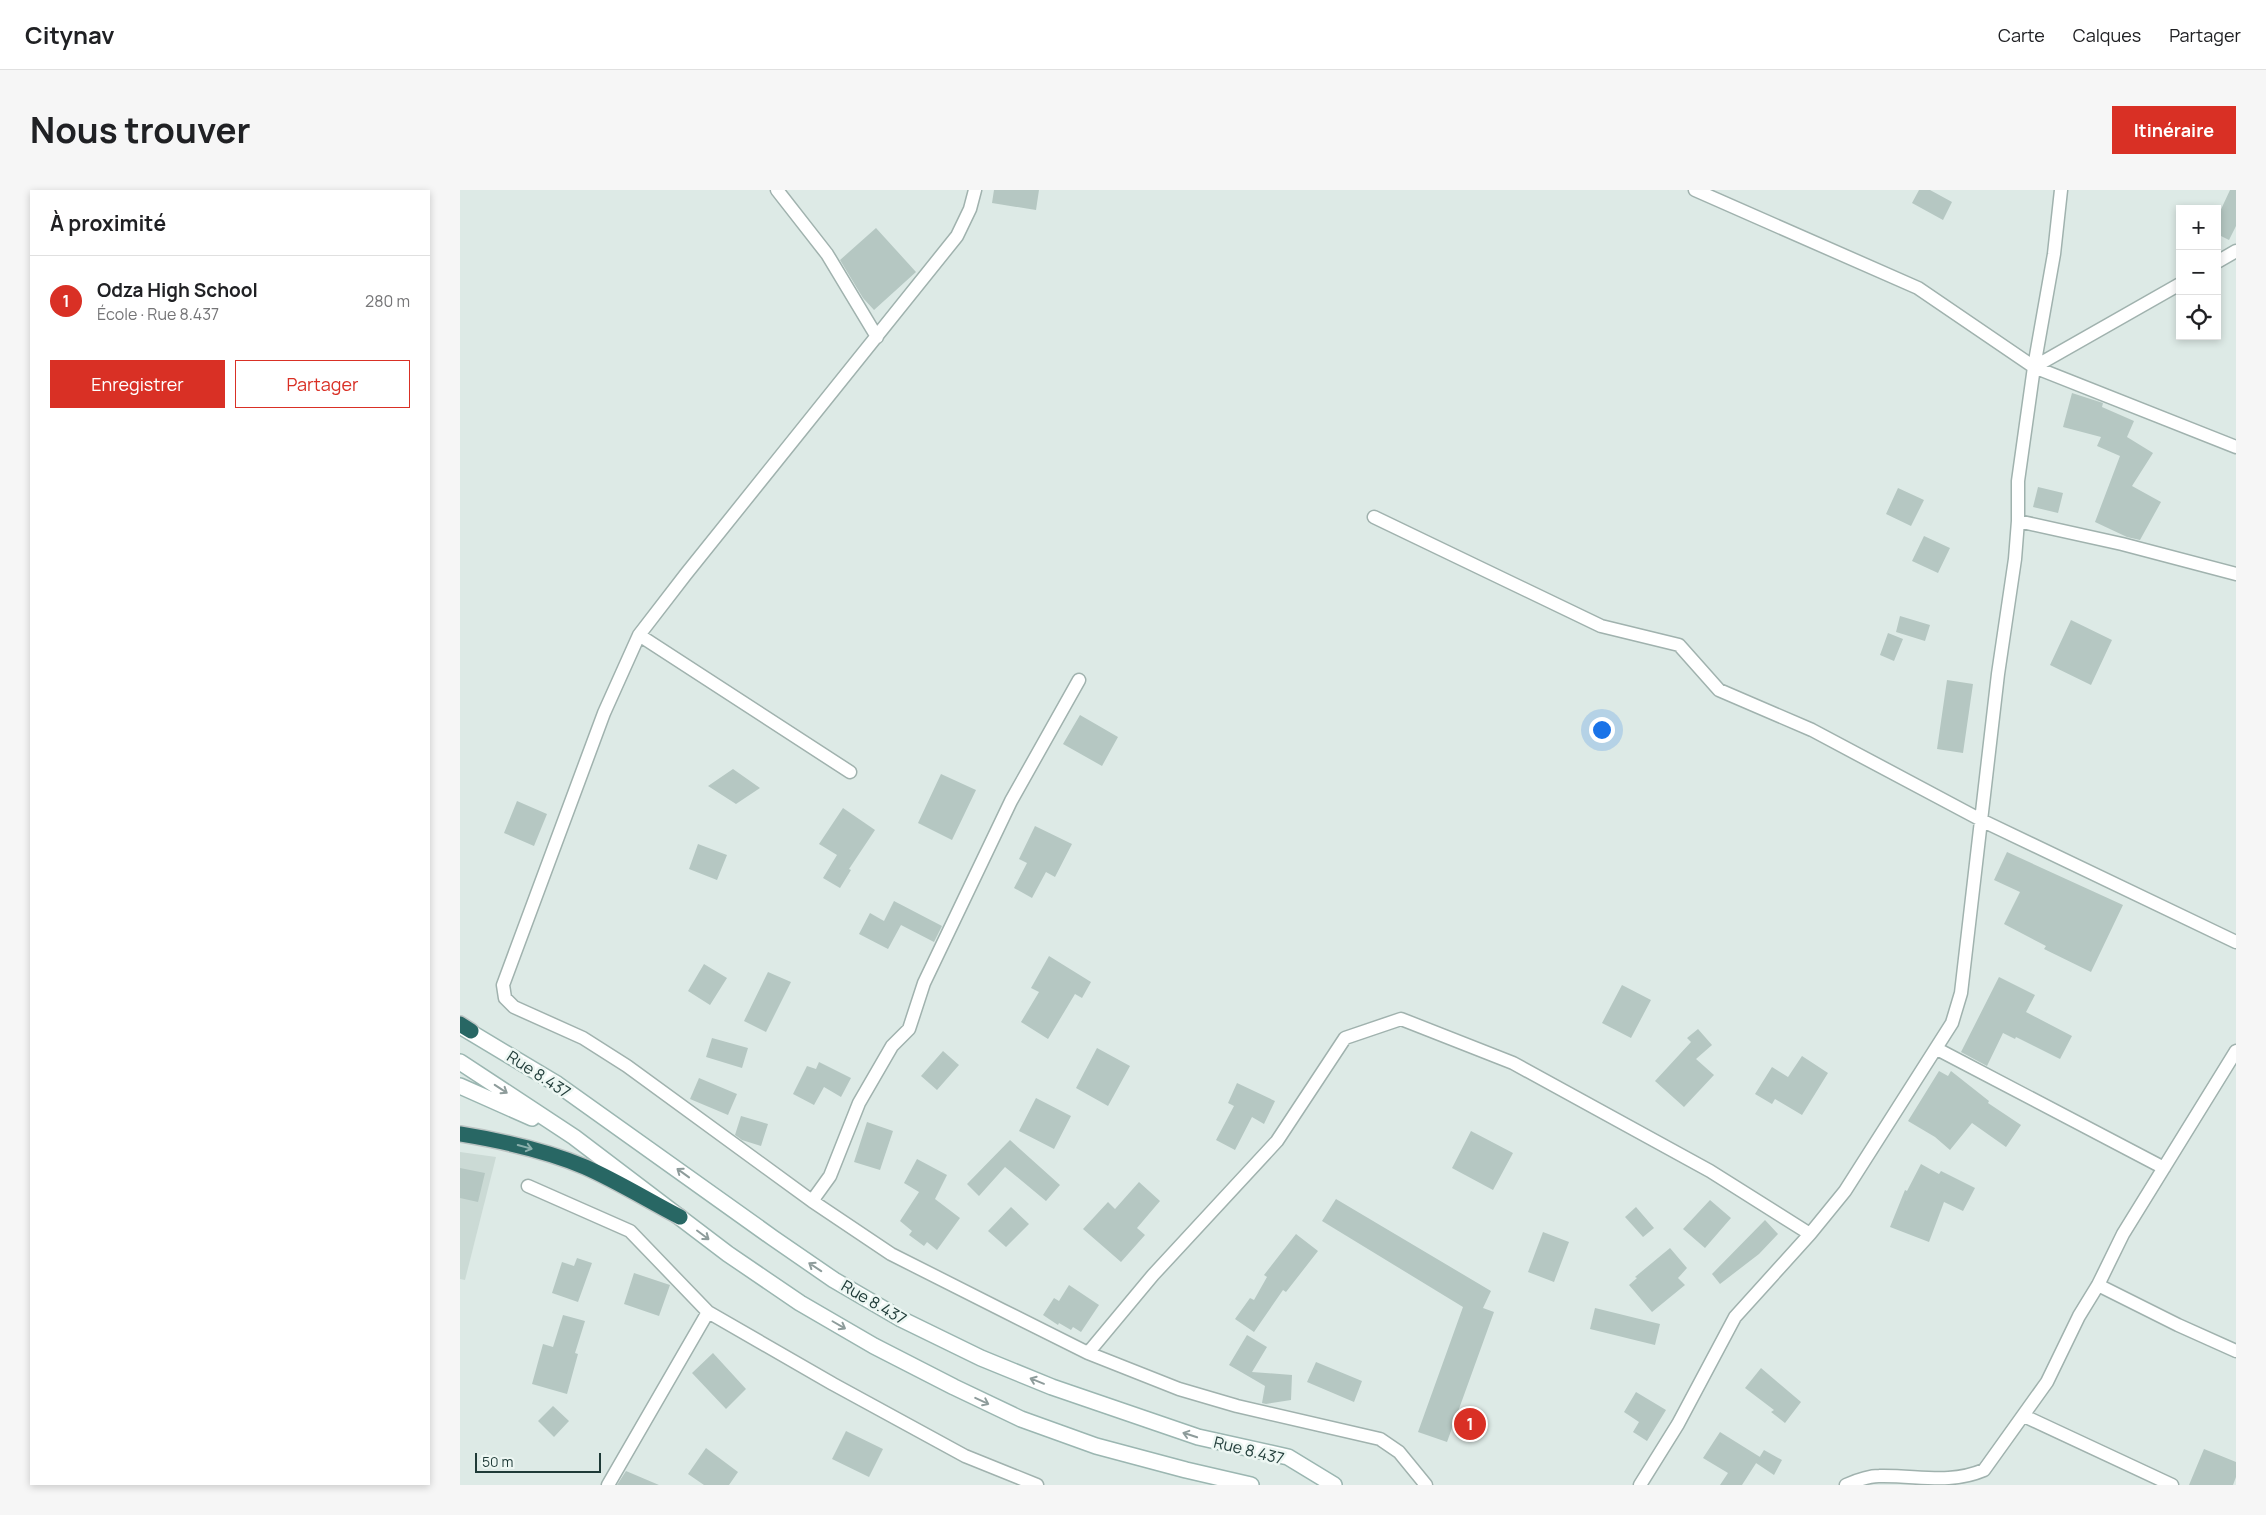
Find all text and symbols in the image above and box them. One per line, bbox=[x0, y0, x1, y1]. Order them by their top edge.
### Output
text: Citynav bbox=[25, 18, 115, 51]
text: Carte bbox=[1998, 23, 2045, 47]
text: Calques bbox=[2073, 23, 2141, 47]
text: Partager bbox=[2169, 23, 2241, 47]
text: Nous trouver bbox=[30, 106, 251, 154]
button: Itinéraire bbox=[2112, 106, 2236, 154]
map controls bbox=[2176, 205, 2221, 340]
button: + bbox=[2176, 205, 2221, 250]
text: À proximité bbox=[50, 209, 166, 237]
button: − bbox=[2176, 250, 2221, 295]
text: Odza High School bbox=[97, 277, 258, 303]
text: 1 bbox=[62, 290, 70, 312]
text: 280 m bbox=[365, 290, 410, 312]
button: locate bbox=[2176, 295, 2221, 340]
text: École · Rue 8.437 bbox=[97, 303, 219, 325]
button: Enregistrer bbox=[50, 360, 225, 408]
button: Partager bbox=[235, 360, 410, 408]
your location bbox=[1589, 717, 1615, 743]
street label: Rue 8.437 bbox=[503, 1045, 575, 1103]
one-way arrow bbox=[493, 1084, 507, 1094]
one-way arrow bbox=[516, 1143, 532, 1152]
one-way arrow bbox=[676, 1168, 690, 1178]
one-way arrow bbox=[696, 1230, 709, 1241]
one-way arrow bbox=[809, 1262, 823, 1272]
street label: Rue 8.437 bbox=[837, 1275, 911, 1329]
one-way arrow bbox=[831, 1321, 845, 1331]
one-way arrow bbox=[1030, 1375, 1045, 1385]
one-way arrow bbox=[975, 1396, 990, 1406]
pin: 1 bbox=[1454, 1405, 1486, 1443]
one-way arrow bbox=[1183, 1429, 1199, 1439]
street label: Rue 8.437 bbox=[1211, 1431, 1287, 1469]
scale bar bbox=[475, 1450, 601, 1473]
text: 50 m bbox=[482, 1452, 513, 1471]

